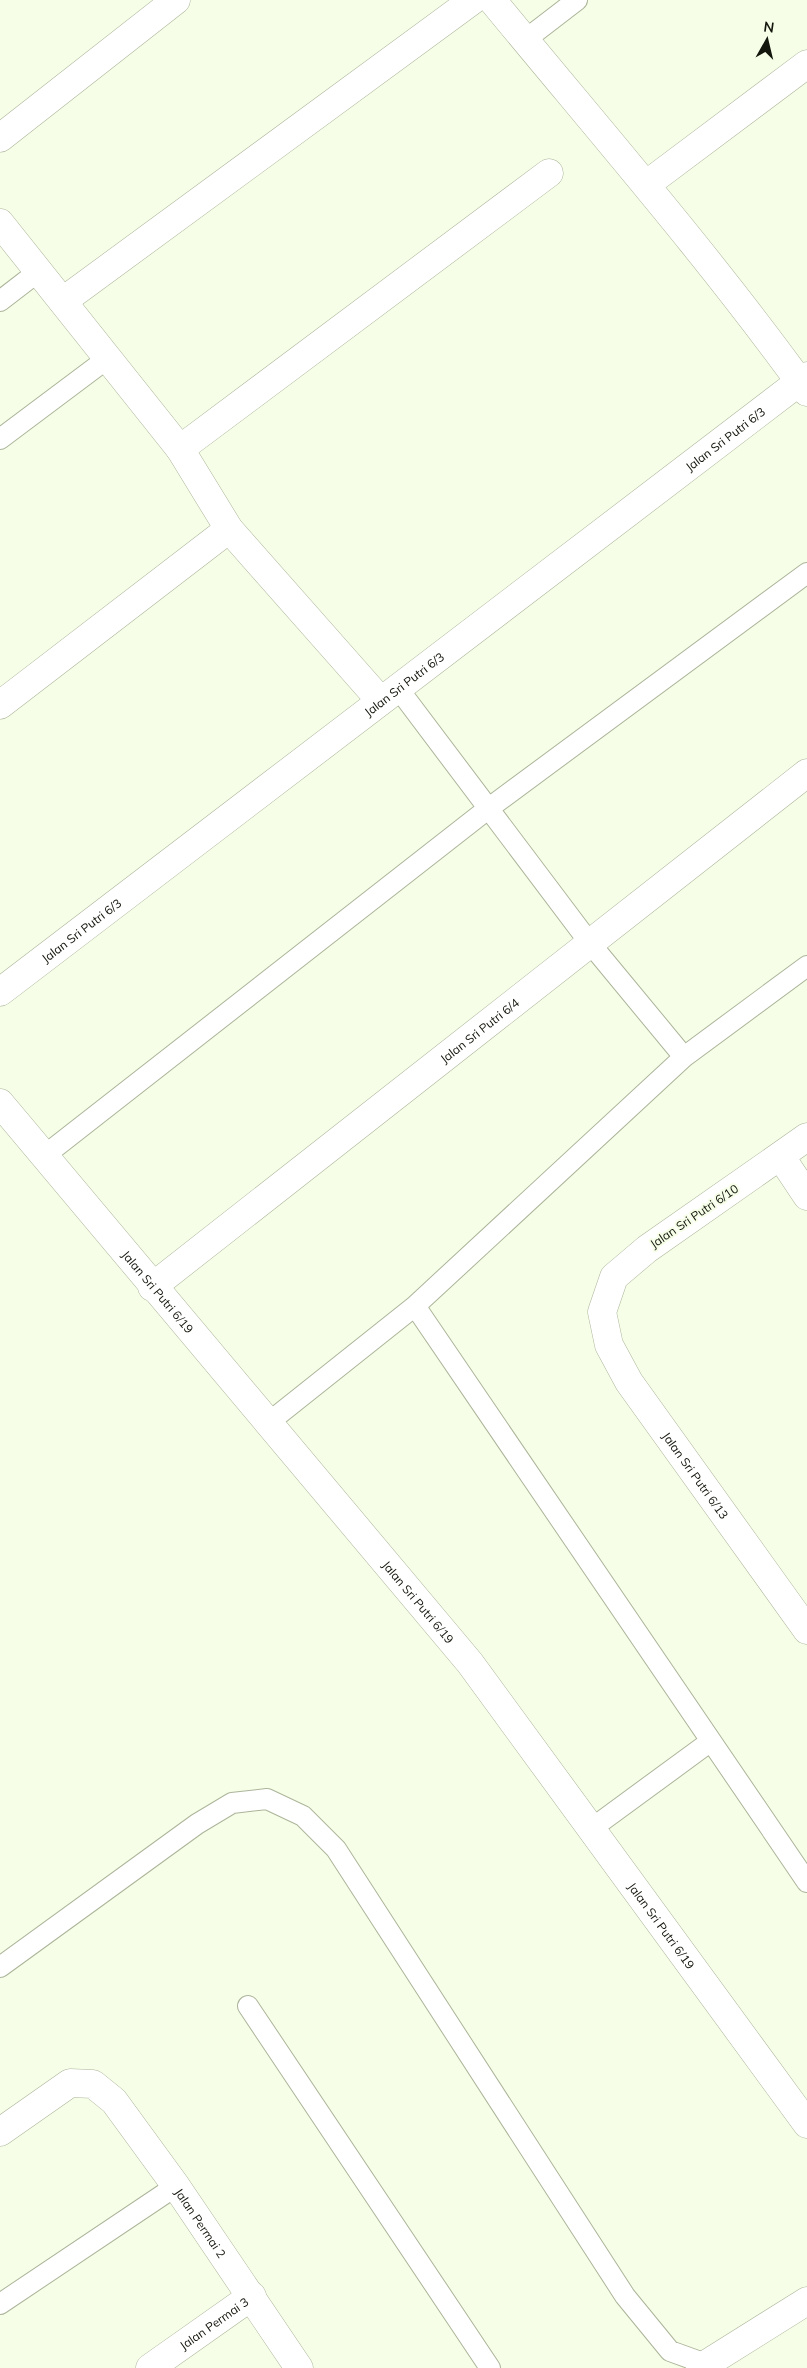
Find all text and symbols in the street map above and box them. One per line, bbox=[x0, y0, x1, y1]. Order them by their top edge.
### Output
north arrow bbox=[742, 15, 792, 65]
text: N bbox=[762, 17, 775, 37]
street label: Jalan Sri Putri 6/3 bbox=[682, 403, 768, 474]
street label: Jalan Sri Putri 6/3 bbox=[361, 649, 447, 719]
street label: Jalan Sri Putri 6/3 bbox=[38, 895, 124, 965]
street label: Jalan Sri Putri 6/4 bbox=[437, 995, 522, 1066]
street label: Jalan Sri Putri 6/10 bbox=[647, 1181, 741, 1251]
street label: Jalan Sri Putri 6/19 bbox=[119, 1247, 197, 1336]
street label: Jalan Sri Putri 6/13 bbox=[660, 1429, 732, 1522]
street label: Jalan Sri Putri 6/19 bbox=[379, 1557, 458, 1646]
street label: Jalan Sri Putri 6/19 bbox=[625, 1879, 698, 1972]
street label: Jalan Permai 2 bbox=[172, 2185, 230, 2260]
street label: Jalan Permai 3 bbox=[176, 2294, 251, 2352]

